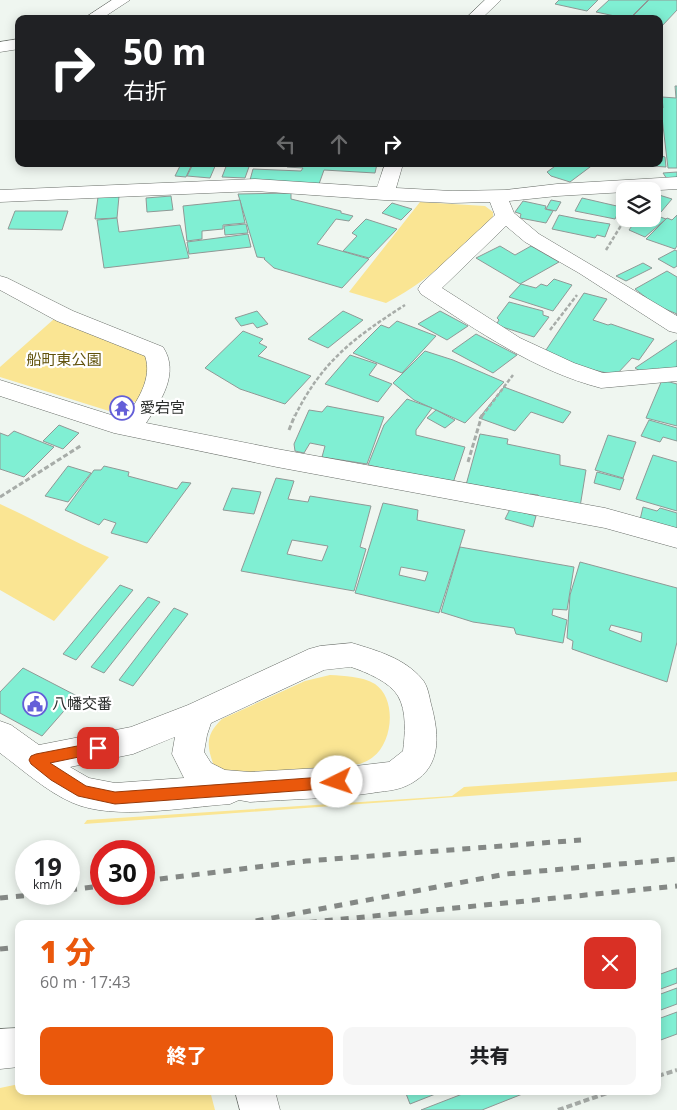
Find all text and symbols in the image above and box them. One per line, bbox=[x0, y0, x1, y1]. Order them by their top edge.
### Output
text: 50 m bbox=[123, 28, 206, 75]
icon: right bbox=[40, 35, 105, 100]
text: 右折 bbox=[123, 75, 167, 105]
icon: left bbox=[272, 130, 300, 158]
icon: ahead bbox=[325, 130, 353, 158]
icon: right bbox=[378, 130, 406, 158]
map controls bbox=[616, 182, 661, 227]
button: layers bbox=[616, 182, 661, 227]
park label: 船町東公園 bbox=[26, 349, 102, 369]
temple icon: 愛宕宮 bbox=[109, 395, 135, 421]
place label: 愛宕宮 bbox=[140, 397, 185, 417]
public building icon: 八幡交番 bbox=[22, 691, 48, 717]
place label: 八幡交番 bbox=[52, 693, 112, 713]
pin bbox=[77, 727, 119, 769]
icon: arrive bbox=[84, 734, 112, 762]
position arrow bbox=[310, 755, 362, 807]
speed limit sign: 30 bbox=[90, 840, 155, 905]
text: 19 bbox=[33, 849, 62, 883]
text: km/h bbox=[33, 876, 62, 893]
text: 1 分 bbox=[40, 931, 95, 972]
button: close bbox=[584, 937, 636, 989]
text: 60 m · 17:43 bbox=[40, 971, 131, 993]
button: 終了 bbox=[40, 1027, 333, 1085]
button: 共有 bbox=[343, 1027, 636, 1085]

